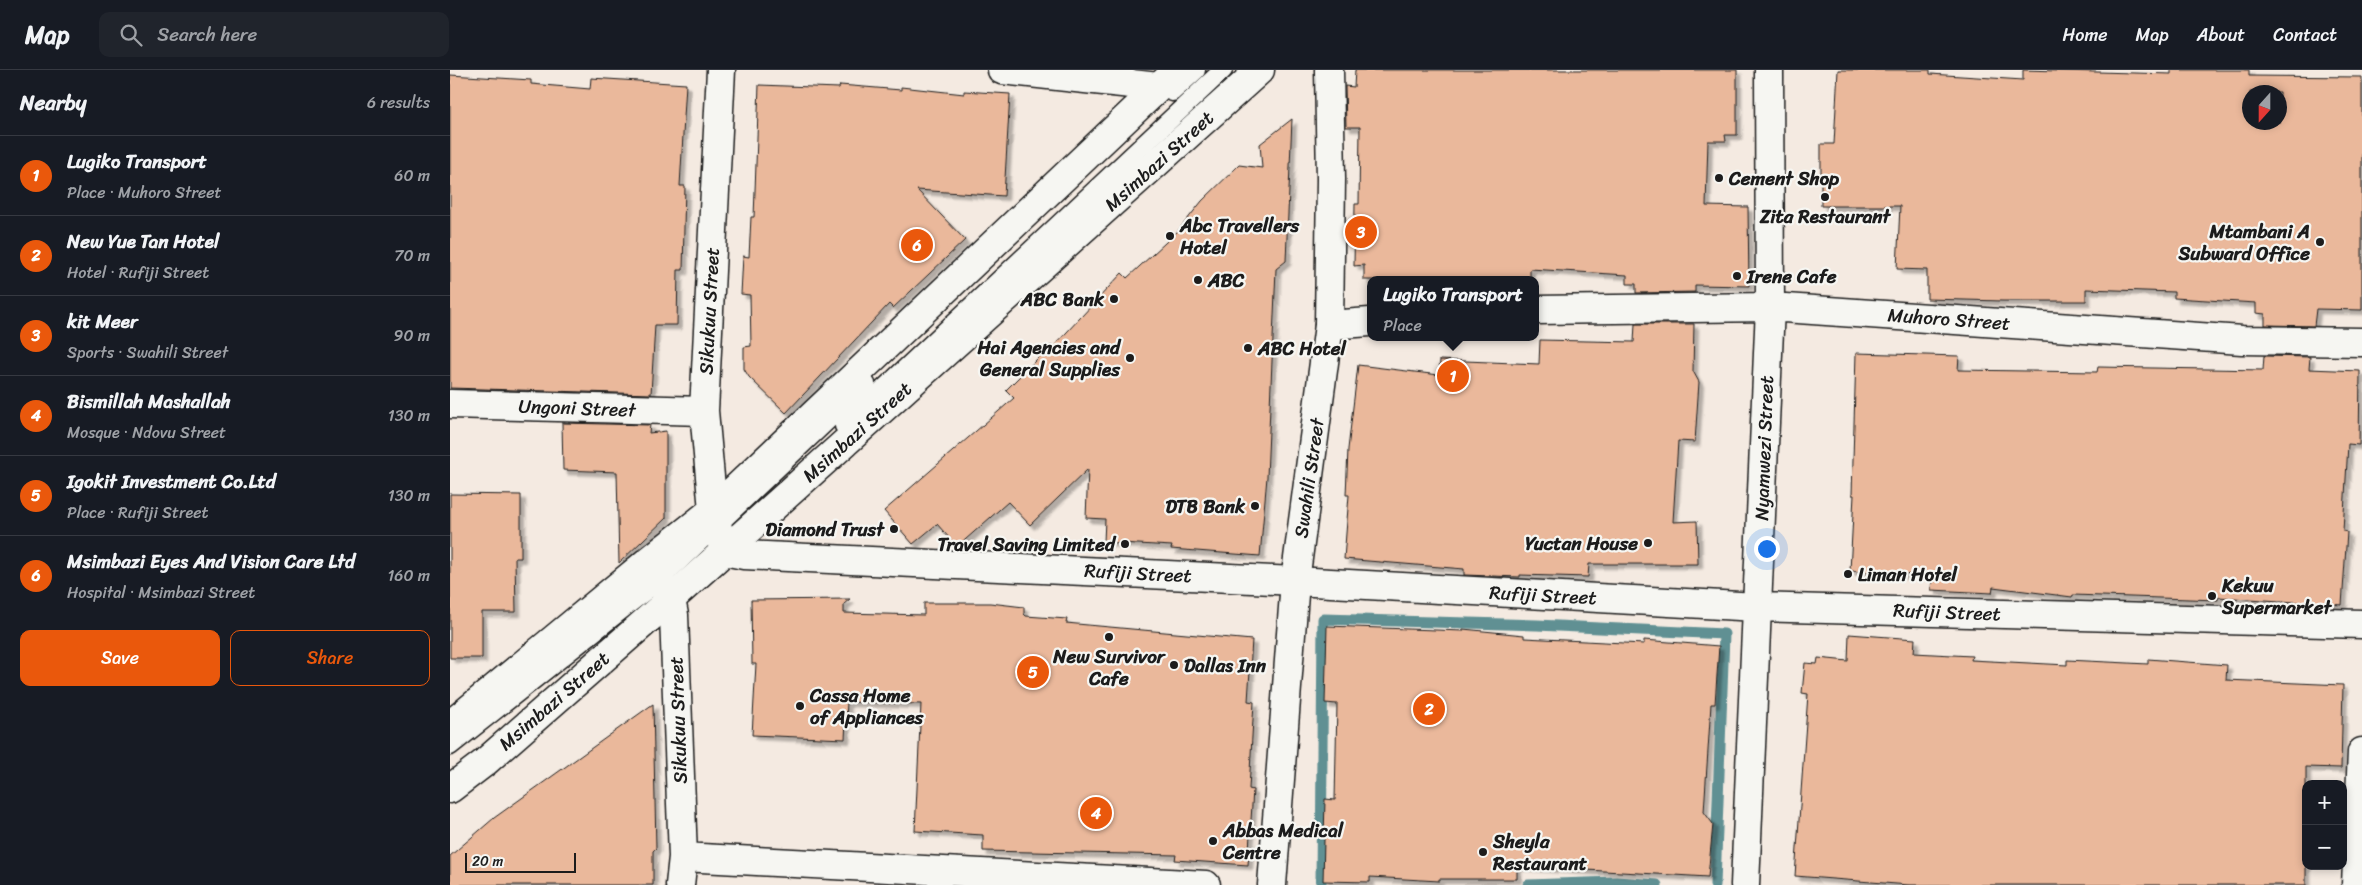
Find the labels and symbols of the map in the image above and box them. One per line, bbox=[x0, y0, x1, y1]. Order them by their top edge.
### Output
north arrow bbox=[2242, 85, 2287, 130]
street label: Msimbazi Street bbox=[1096, 102, 1222, 220]
place label: Cement Shop bbox=[1728, 162, 1840, 195]
marker: Cement Shop bbox=[1713, 172, 1725, 184]
marker: Zita Restaurant bbox=[1819, 191, 1831, 203]
place label: Zita Restaurant bbox=[1759, 200, 1892, 233]
place label: Abc Travellers Hotel bbox=[1179, 209, 1300, 264]
pin: 3 bbox=[1345, 213, 1377, 251]
place label: Mtambani A Subward Office bbox=[2177, 215, 2310, 270]
pin: 6 bbox=[901, 226, 933, 264]
marker: Abc Travellers Hotel bbox=[1164, 230, 1176, 242]
marker: Mtambani A Subward Office bbox=[2314, 236, 2326, 248]
street label: Sikukuu Street bbox=[689, 246, 729, 376]
place label: Irene Cafe bbox=[1746, 260, 1837, 293]
place label: ABC bbox=[1207, 264, 1244, 297]
marker: Irene Cafe bbox=[1731, 270, 1743, 282]
marker: ABC bbox=[1192, 274, 1204, 286]
place label: ABC Bank bbox=[1020, 283, 1105, 316]
marker: ABC Bank bbox=[1108, 293, 1120, 305]
street label: Muhoro Street bbox=[1887, 298, 2011, 340]
place label: Hai Agencies and General Supplies bbox=[976, 331, 1122, 386]
place label: ABC Hotel bbox=[1257, 332, 1347, 365]
marker: ABC Hotel bbox=[1242, 342, 1254, 354]
marker: Hai Agencies and General Supplies bbox=[1124, 352, 1136, 364]
pin: 1 bbox=[1437, 357, 1469, 395]
street label: Msimbazi Street bbox=[794, 373, 920, 491]
street label: Nyamwezi Street bbox=[1745, 375, 1783, 521]
street label: Ungoni Street bbox=[518, 389, 637, 427]
street label: Swahili Street bbox=[1284, 415, 1334, 540]
place label: DTB Bank bbox=[1166, 490, 1246, 523]
marker: DTB Bank bbox=[1249, 500, 1261, 512]
place label: Diamond Trust bbox=[765, 513, 885, 546]
marker: Diamond Trust bbox=[888, 523, 900, 535]
place label: Yuctan House bbox=[1525, 527, 1638, 560]
place label: Travel Saving Limited bbox=[938, 528, 1117, 561]
your location bbox=[1754, 536, 1780, 562]
marker: Yuctan House bbox=[1642, 537, 1654, 549]
marker: Travel Saving Limited bbox=[1119, 538, 1131, 550]
street label: Rufiji Street bbox=[1084, 554, 1192, 592]
place label: Liman Hotel bbox=[1858, 558, 1959, 591]
marker: Liman Hotel bbox=[1842, 568, 1854, 580]
place label: Kekuu Supermarket bbox=[2221, 569, 2332, 624]
street label: Rufiji Street bbox=[1489, 576, 1597, 614]
marker: Kekuu Supermarket bbox=[2206, 590, 2218, 602]
street label: Rufiji Street bbox=[1893, 594, 2001, 630]
marker: New Survivor Cafe bbox=[1103, 631, 1115, 643]
place label: New Survivor Cafe bbox=[1052, 640, 1167, 695]
street label: Msimbazi Street bbox=[491, 643, 617, 759]
place label: Dallas Inn bbox=[1184, 649, 1267, 682]
pin: 5 bbox=[1017, 653, 1049, 691]
street label: Sikukuu Street bbox=[659, 656, 697, 784]
marker: Dallas Inn bbox=[1168, 659, 1180, 671]
place label: Cassa Home of Appliances bbox=[809, 679, 925, 734]
pin: 2 bbox=[1413, 690, 1445, 728]
marker: Cassa Home of Appliances bbox=[794, 700, 806, 712]
pin: 4 bbox=[1080, 794, 1112, 832]
place label: Abbas Medical Centre bbox=[1222, 814, 1344, 869]
place label: Sheyla Restaurant bbox=[1492, 825, 1588, 880]
marker: Abbas Medical Centre bbox=[1207, 835, 1219, 847]
marker: Sheyla Restaurant bbox=[1477, 846, 1489, 858]
scale bar bbox=[465, 850, 576, 873]

